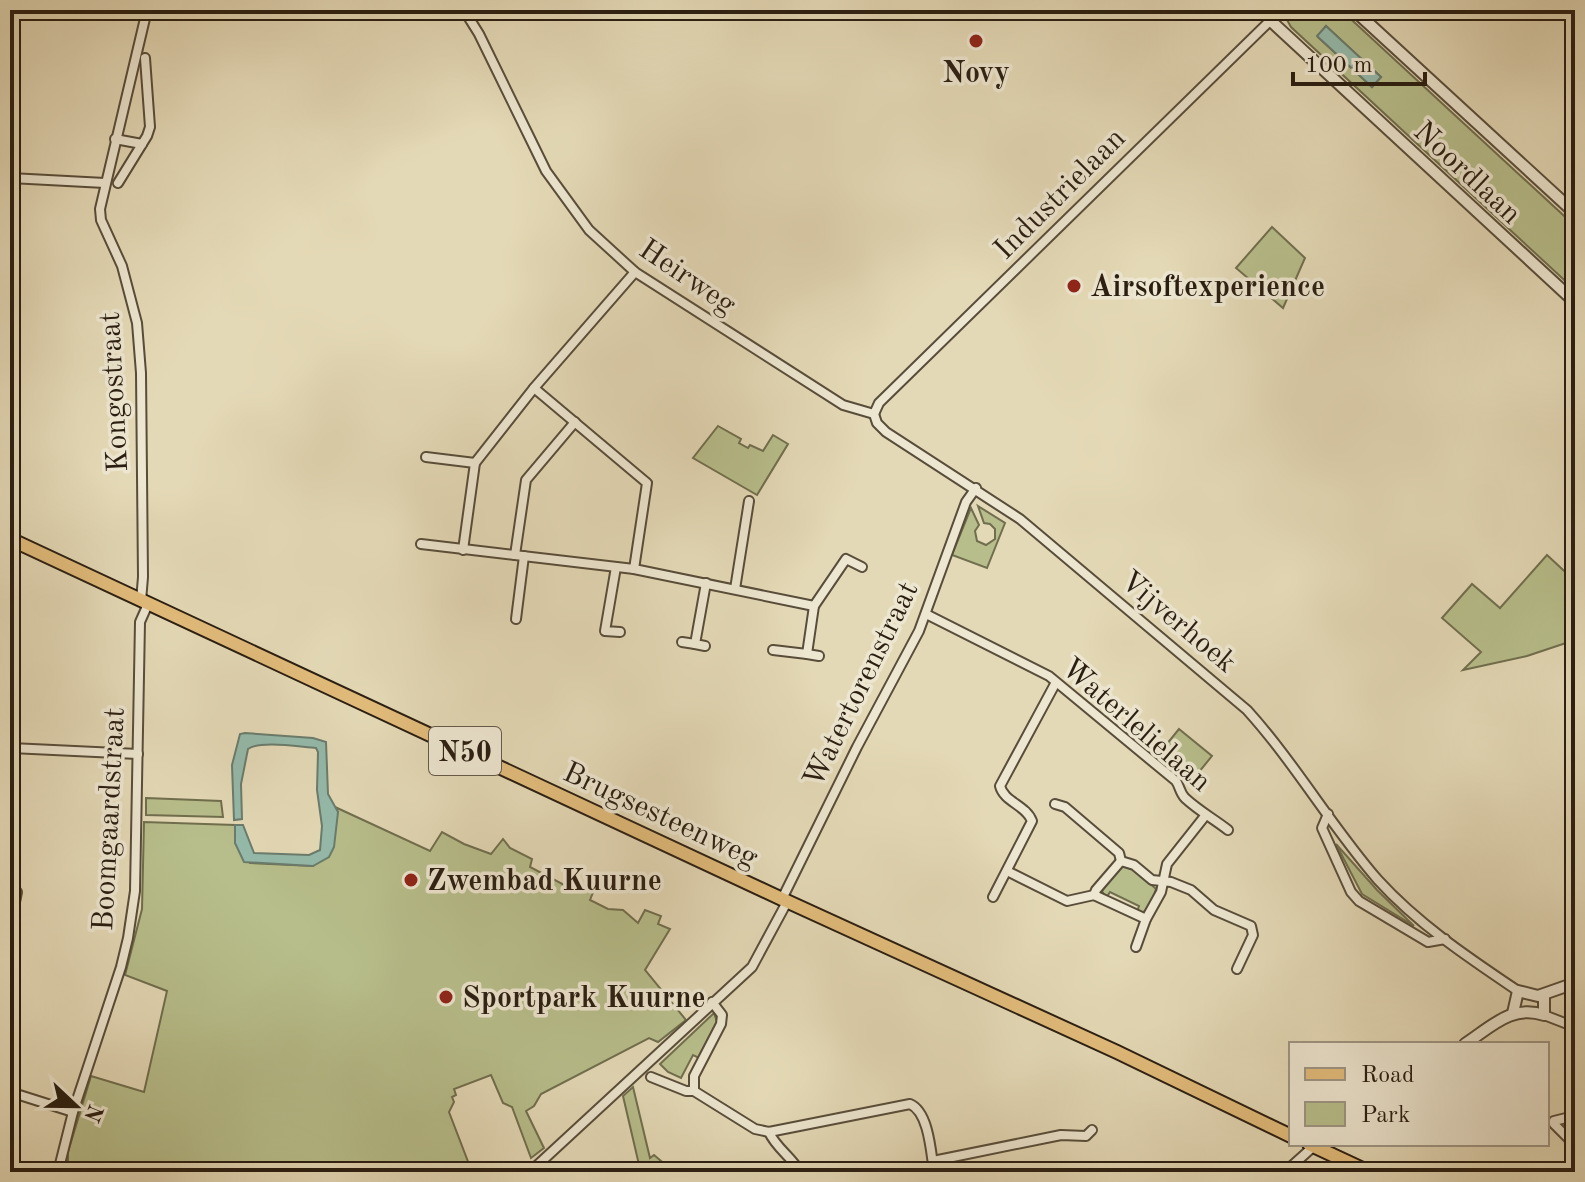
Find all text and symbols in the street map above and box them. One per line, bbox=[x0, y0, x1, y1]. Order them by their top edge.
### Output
marker: Novy bbox=[967, 32, 985, 50]
scale bar bbox=[1293, 36, 1425, 86]
text: 100 m bbox=[1305, 54, 1373, 78]
place label: Novy bbox=[942, 59, 1010, 89]
street label: Noordlaan bbox=[1407, 117, 1526, 230]
street label: Industrielaan bbox=[989, 123, 1132, 266]
street label: Heirweg bbox=[633, 235, 741, 321]
place label: Airsoftexperience bbox=[1090, 273, 1325, 303]
marker: Airsoftexperience bbox=[1065, 277, 1083, 295]
street label: Kongostraat bbox=[96, 311, 134, 473]
street label: Vijverhoek bbox=[1114, 566, 1241, 679]
street label: Watertorenstraat bbox=[799, 577, 925, 792]
street label: Waterlelielaan bbox=[1055, 653, 1216, 798]
street label: Boomgaardstraat bbox=[89, 706, 131, 932]
road number: N50 bbox=[429, 727, 501, 775]
street label: Brugsesteenweg bbox=[558, 758, 762, 874]
place label: Zwembad Kuurne bbox=[427, 867, 662, 897]
marker: Zwembad Kuurne bbox=[402, 871, 420, 889]
place label: Sportpark Kuurne bbox=[462, 984, 706, 1014]
marker: Sportpark Kuurne bbox=[437, 988, 455, 1006]
legend bbox=[1289, 1042, 1549, 1146]
text: Road bbox=[1361, 1064, 1414, 1088]
north arrow bbox=[36, 1066, 116, 1146]
text: N bbox=[79, 1101, 106, 1125]
text: Park bbox=[1361, 1104, 1410, 1128]

